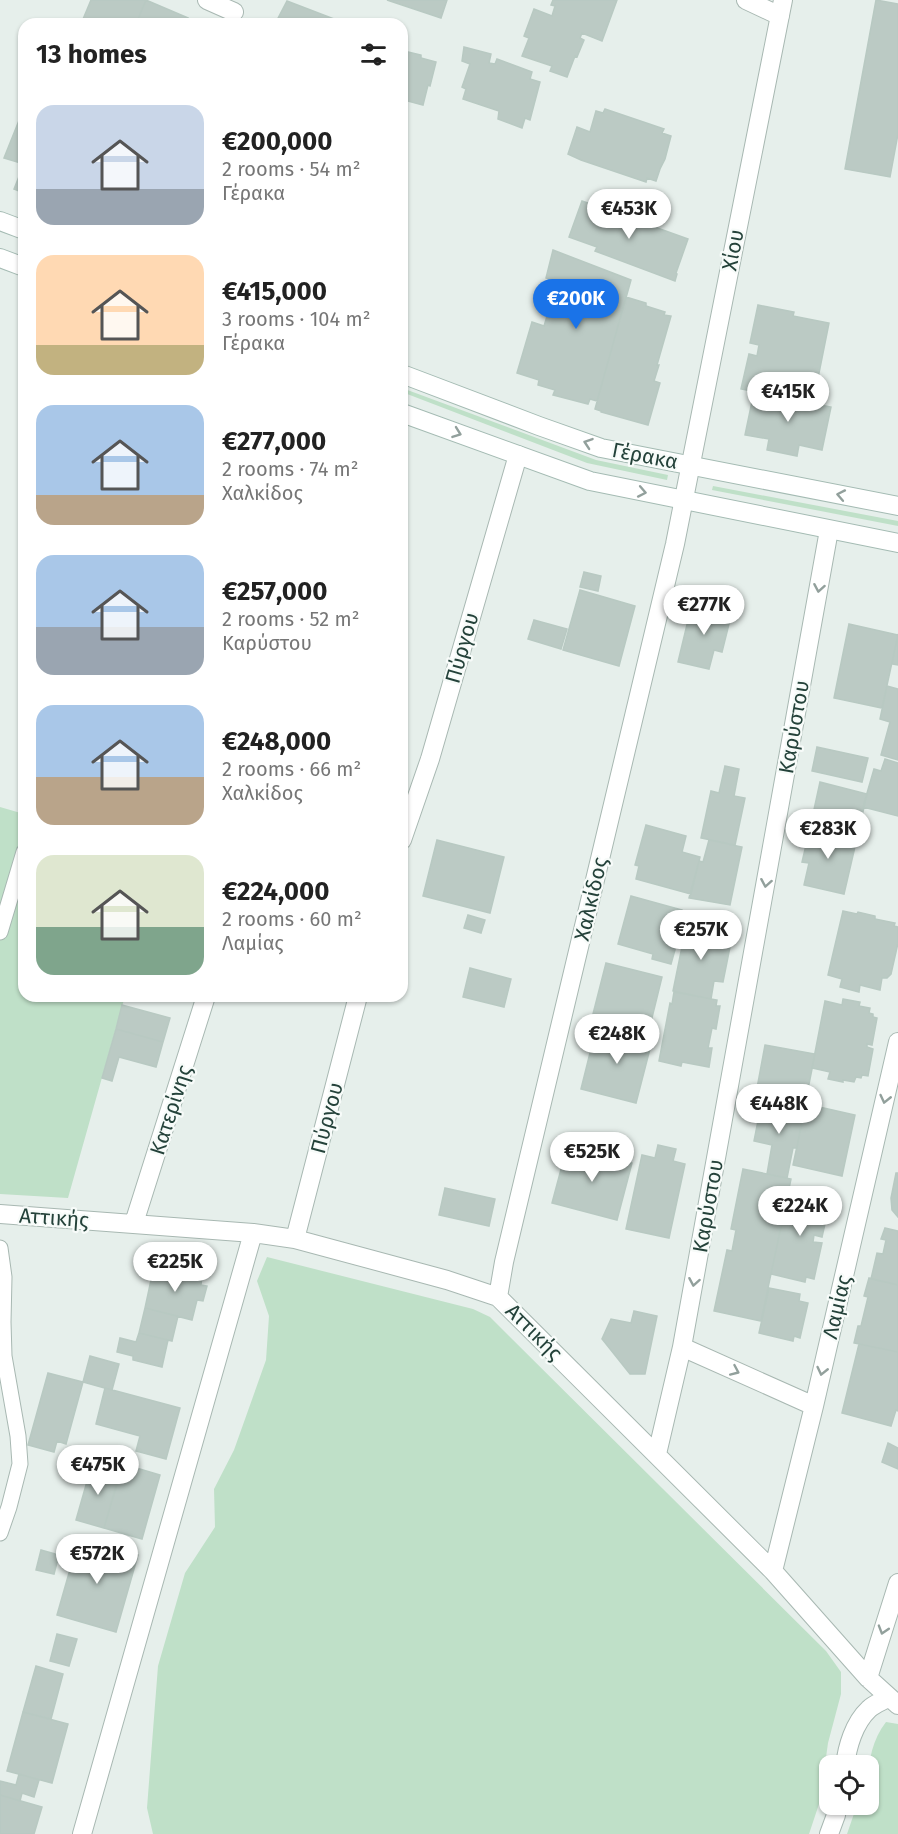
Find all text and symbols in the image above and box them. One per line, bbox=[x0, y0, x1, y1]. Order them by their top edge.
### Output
icon: filters bbox=[357, 38, 390, 71]
text: 13 homes bbox=[36, 39, 147, 70]
text: €200,000 bbox=[222, 126, 332, 157]
icon: home bbox=[84, 129, 156, 201]
text: 2 rooms · 54 m² bbox=[222, 157, 361, 181]
text: Γέρακα bbox=[222, 181, 285, 205]
pin: €453K bbox=[587, 189, 671, 240]
text: €453K bbox=[601, 196, 657, 220]
street label: Χίου bbox=[716, 227, 750, 273]
text: €415,000 bbox=[222, 276, 327, 307]
icon: home bbox=[84, 279, 156, 351]
pin: €200K bbox=[534, 279, 618, 330]
text: €200K bbox=[547, 286, 605, 310]
text: 3 rooms · 104 m² bbox=[222, 307, 370, 331]
text: Γέρακα bbox=[222, 331, 285, 355]
pin: €415K bbox=[746, 372, 830, 423]
text: €415K bbox=[761, 379, 815, 403]
one-way arrow bbox=[451, 425, 462, 438]
text: €277,000 bbox=[222, 426, 326, 457]
icon: home bbox=[84, 429, 156, 501]
street label: Γέρακα bbox=[610, 437, 680, 475]
one-way arrow bbox=[583, 438, 594, 451]
text: 2 rooms · 74 m² bbox=[222, 457, 359, 481]
text: Χαλκίδος bbox=[222, 481, 303, 505]
one-way arrow bbox=[637, 485, 647, 498]
one-way arrow bbox=[836, 489, 846, 502]
text: €257,000 bbox=[222, 576, 327, 607]
icon: home bbox=[84, 579, 156, 651]
one-way arrow bbox=[813, 583, 825, 593]
pin: €277K bbox=[662, 585, 746, 636]
text: €277K bbox=[677, 592, 731, 616]
text: 2 rooms · 52 m² bbox=[222, 607, 360, 631]
street label: Πύργου bbox=[439, 610, 485, 686]
text: Καρύστου bbox=[222, 631, 312, 655]
street label: Καρύστου bbox=[773, 678, 815, 776]
text: €248,000 bbox=[222, 726, 331, 757]
icon: home bbox=[84, 729, 156, 801]
text: 2 rooms · 66 m² bbox=[222, 757, 361, 781]
text: Χαλκίδος bbox=[222, 781, 303, 805]
pin: €283K bbox=[786, 809, 870, 860]
text: €283K bbox=[800, 816, 856, 840]
street label: Χαλκίδος bbox=[569, 855, 613, 943]
text: €224,000 bbox=[222, 876, 329, 907]
one-way arrow bbox=[760, 878, 772, 888]
icon: home bbox=[84, 879, 156, 951]
text: 2 rooms · 60 m² bbox=[222, 907, 362, 931]
pin: €257K bbox=[659, 910, 743, 961]
text: €257K bbox=[674, 917, 728, 941]
text: Λαμίας bbox=[222, 931, 284, 955]
pin: €248K bbox=[575, 1014, 659, 1065]
text: €248K bbox=[589, 1021, 645, 1045]
street label: Κατερίνης bbox=[144, 1061, 198, 1158]
street label: Πύργου bbox=[305, 1080, 349, 1156]
pin: €448K bbox=[737, 1084, 821, 1135]
text: €448K bbox=[750, 1091, 808, 1115]
one-way arrow bbox=[879, 1094, 892, 1104]
pin: €525K bbox=[550, 1132, 634, 1183]
text: €525K bbox=[564, 1139, 620, 1163]
street label: Καρύστου bbox=[687, 1157, 729, 1255]
pin: €224K bbox=[758, 1186, 842, 1237]
text: €224K bbox=[772, 1193, 828, 1217]
street label: Αττικής bbox=[18, 1203, 90, 1233]
pin: €225K bbox=[133, 1242, 217, 1293]
text: €225K bbox=[147, 1249, 203, 1273]
street label: Λαμίας bbox=[817, 1272, 857, 1341]
one-way arrow bbox=[688, 1276, 701, 1286]
street label: Αττικής bbox=[500, 1298, 568, 1366]
one-way arrow bbox=[729, 1363, 740, 1375]
one-way arrow bbox=[817, 1366, 830, 1376]
pin: €475K bbox=[56, 1445, 140, 1496]
text: €475K bbox=[71, 1452, 125, 1476]
pin: €572K bbox=[55, 1534, 139, 1585]
text: €572K bbox=[70, 1541, 124, 1565]
one-way arrow bbox=[878, 1624, 890, 1635]
map controls bbox=[819, 1755, 879, 1815]
button: locate bbox=[819, 1755, 879, 1815]

